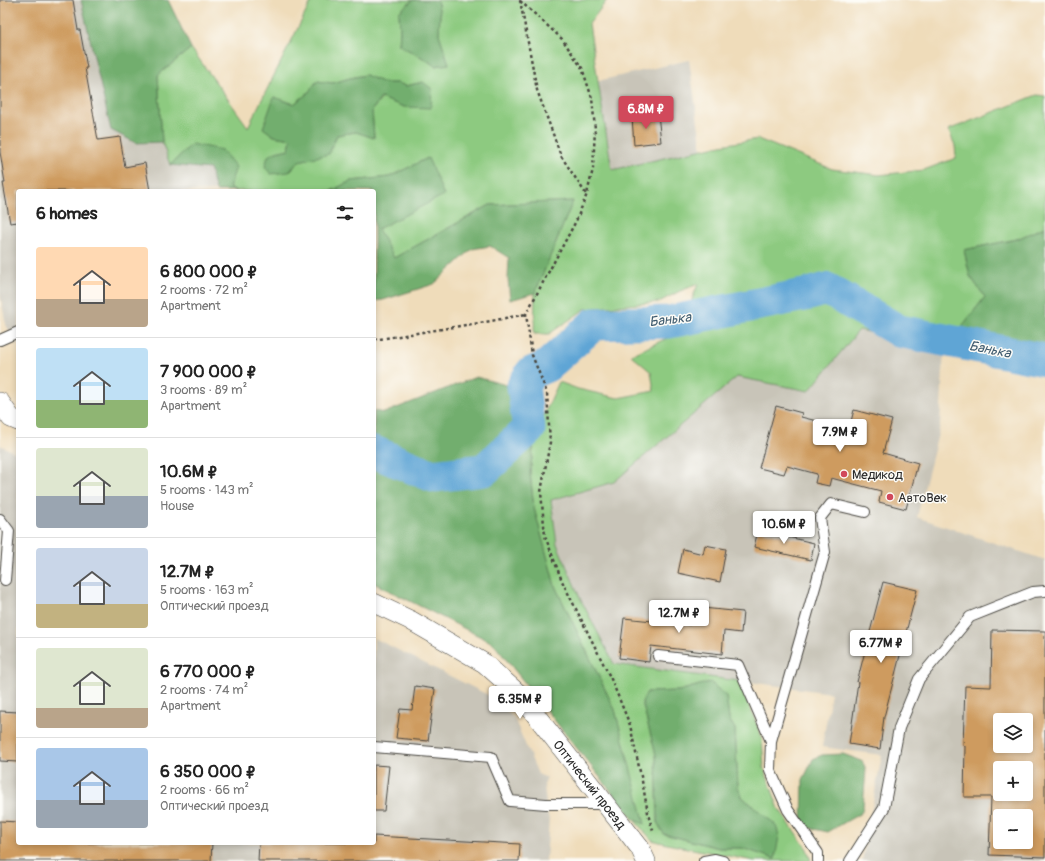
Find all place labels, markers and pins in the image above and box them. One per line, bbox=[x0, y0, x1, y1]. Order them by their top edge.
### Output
pin: 6.8M ₽ bbox=[613, 96, 679, 130]
pin: 7.9M ₽ bbox=[807, 419, 873, 453]
place label: Медикод bbox=[852, 467, 903, 483]
marker: Медикод bbox=[839, 469, 849, 479]
place label: АвтоВек bbox=[898, 490, 947, 506]
marker: АвтоВек bbox=[885, 492, 895, 502]
pin: 10.6M ₽ bbox=[747, 511, 821, 545]
pin: 12.7M ₽ bbox=[642, 600, 716, 634]
pin: 6.77M ₽ bbox=[844, 630, 918, 664]
pin: 6.35M ₽ bbox=[483, 686, 557, 720]

